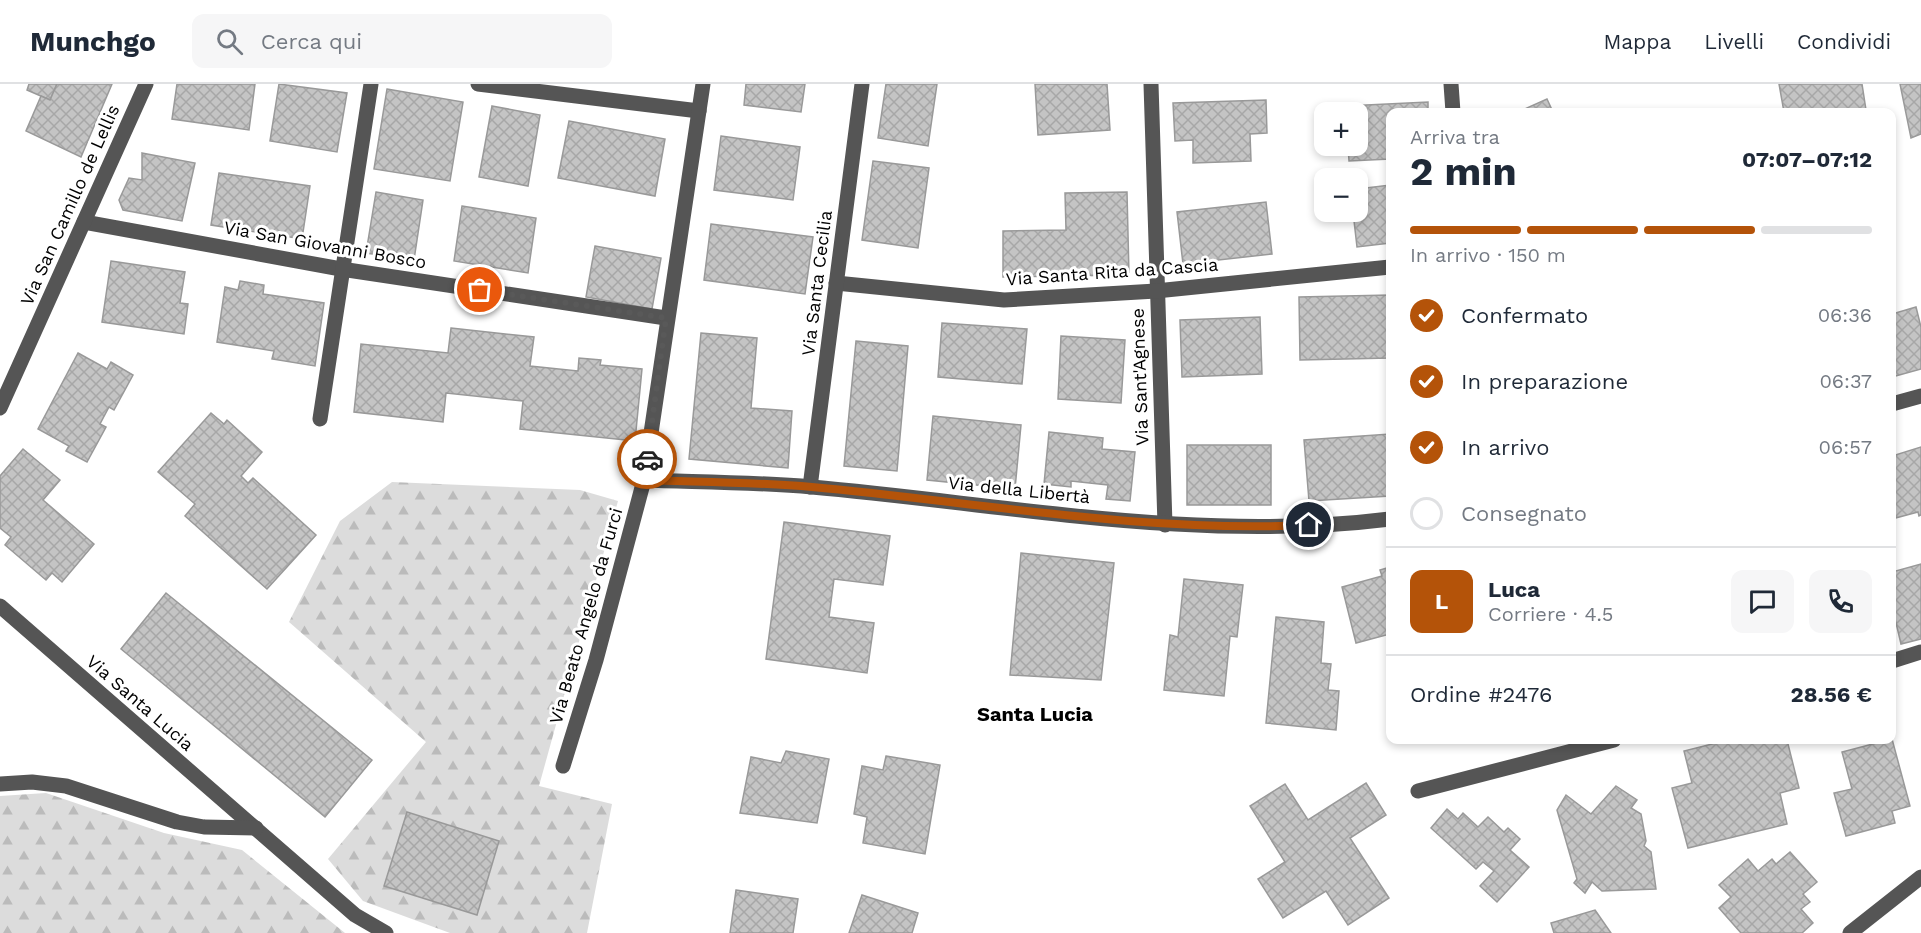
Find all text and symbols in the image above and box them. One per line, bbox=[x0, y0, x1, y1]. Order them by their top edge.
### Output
search box bbox=[192, 14, 612, 68]
text: Munchgo bbox=[30, 25, 156, 58]
icon: search bbox=[213, 25, 246, 58]
text: Cerca qui bbox=[261, 29, 362, 54]
text: Mappa bbox=[1603, 29, 1671, 54]
text: Livelli bbox=[1704, 29, 1764, 54]
text: Condividi bbox=[1797, 29, 1891, 54]
street label: Via San Camillo de Lellis bbox=[16, 101, 123, 308]
map controls bbox=[1314, 102, 1368, 222]
button: + bbox=[1314, 102, 1368, 156]
text: Arriva tra bbox=[1410, 125, 1500, 149]
text: 07:07–07:12 bbox=[1742, 147, 1872, 172]
text: 2 min bbox=[1410, 149, 1517, 194]
button: − bbox=[1314, 168, 1368, 222]
street label: Via Santa Cecilia bbox=[797, 209, 836, 357]
street label: Via San Giovanni Bosco bbox=[222, 216, 428, 273]
text: In arrivo · 150 m bbox=[1410, 243, 1566, 267]
street label: Via Santa Rita da Cascia bbox=[1005, 254, 1219, 289]
pin bbox=[454, 264, 505, 315]
icon: bag bbox=[463, 273, 496, 306]
icon: check bbox=[1410, 299, 1443, 332]
text: Confermato bbox=[1461, 303, 1588, 328]
text: 06:36 bbox=[1818, 303, 1872, 327]
street label: Via Sant'Agnese bbox=[1127, 308, 1152, 446]
icon: check bbox=[1410, 365, 1443, 398]
text: In preparazione bbox=[1461, 369, 1628, 394]
text: 06:37 bbox=[1819, 369, 1872, 393]
courier bbox=[617, 429, 677, 489]
icon: check bbox=[1410, 431, 1443, 464]
text: In arrivo bbox=[1461, 435, 1549, 460]
text: 06:57 bbox=[1819, 435, 1872, 459]
icon: car bbox=[631, 443, 664, 476]
street label: Via della Libertà bbox=[947, 472, 1091, 507]
pin bbox=[1283, 499, 1334, 550]
text: Consegnato bbox=[1461, 501, 1587, 526]
street label: Via Beato Angelo da Furci bbox=[545, 505, 626, 726]
icon: home bbox=[1292, 508, 1325, 541]
button: chat bbox=[1731, 570, 1794, 633]
button: phone bbox=[1809, 570, 1872, 633]
text: Luca bbox=[1488, 577, 1540, 602]
text: L bbox=[1435, 589, 1448, 614]
text: Corriere · 4.5 bbox=[1488, 602, 1613, 626]
street label: Via Santa Lucia bbox=[82, 650, 198, 755]
text: Ordine #2476 bbox=[1410, 682, 1552, 707]
text: 28.56 € bbox=[1791, 682, 1872, 707]
district label: Santa Lucia bbox=[977, 702, 1093, 726]

